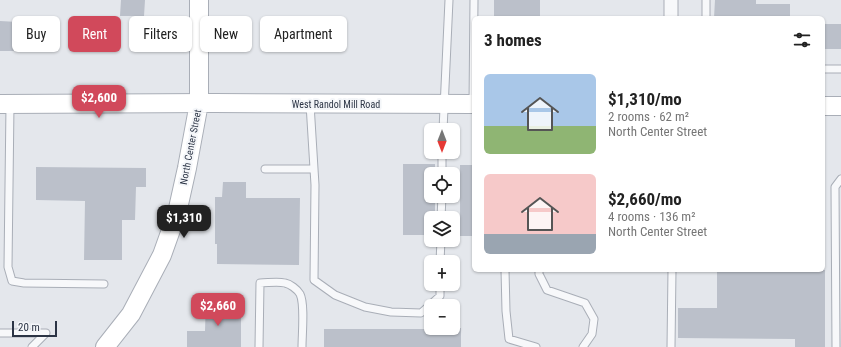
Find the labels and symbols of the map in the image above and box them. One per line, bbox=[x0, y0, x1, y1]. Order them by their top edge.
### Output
pin: $2,600 bbox=[66, 85, 132, 119]
street label: West Randol Mill Road bbox=[292, 99, 380, 110]
street label: North Center Street bbox=[178, 109, 203, 186]
north arrow bbox=[424, 123, 460, 159]
pin: $1,310 bbox=[151, 205, 217, 239]
pin: $2,660 bbox=[185, 293, 251, 327]
scale bar bbox=[12, 319, 57, 338]

